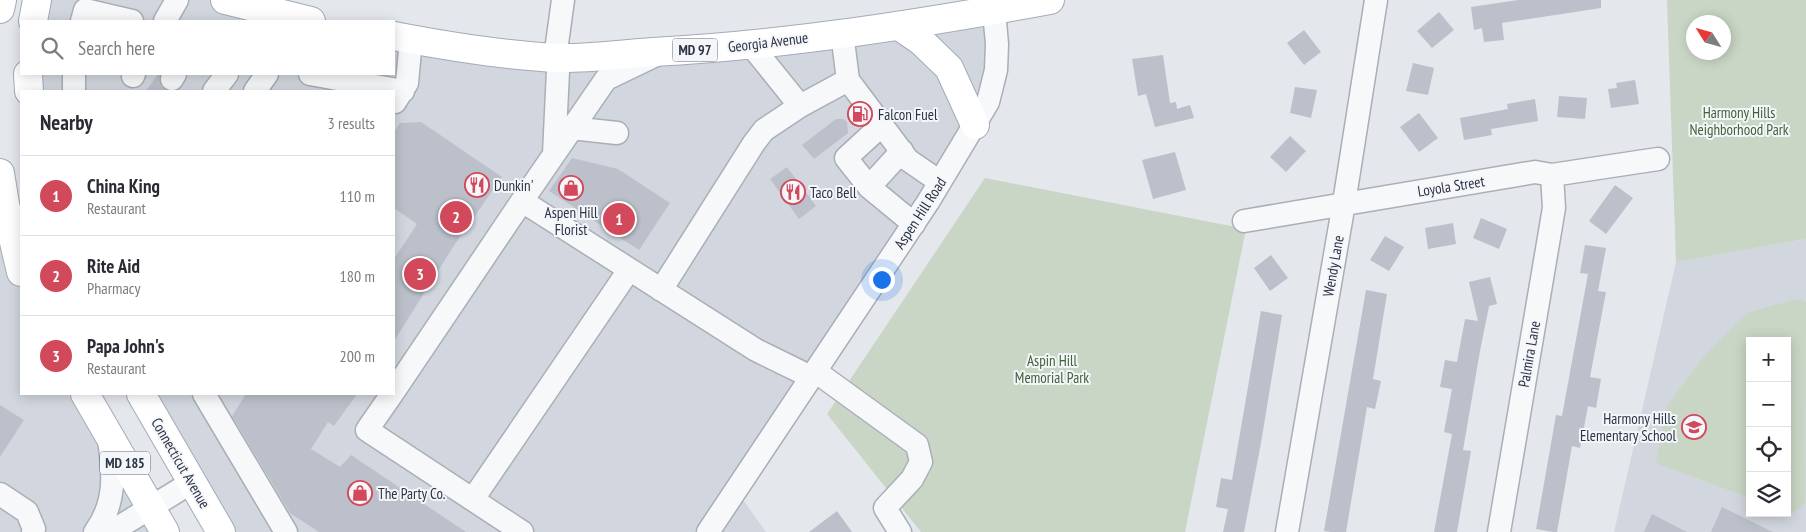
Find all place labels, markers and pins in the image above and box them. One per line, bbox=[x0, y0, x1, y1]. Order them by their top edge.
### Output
fuel station icon: Falcon Fuel bbox=[847, 101, 873, 127]
place label: Falcon Fuel bbox=[878, 105, 938, 124]
restaurant icon: Dunkin' bbox=[464, 172, 490, 198]
shop icon: Aspen Hill Florist bbox=[558, 175, 584, 201]
place label: Dunkin' bbox=[494, 176, 534, 195]
restaurant icon: Taco Bell bbox=[780, 179, 806, 205]
place label: Taco Bell bbox=[810, 183, 857, 202]
pin: 2 bbox=[440, 198, 472, 236]
pin: 1 bbox=[603, 200, 635, 238]
place label: Aspen Hill Florist bbox=[545, 203, 598, 239]
pin: 3 bbox=[404, 255, 436, 293]
place label: Harmony Hills Elementary School bbox=[1580, 409, 1677, 445]
school or university icon: Harmony Hills Elementary School bbox=[1681, 414, 1707, 440]
shop icon: The Party Co. bbox=[347, 480, 373, 506]
place label: The Party Co. bbox=[378, 484, 446, 503]

